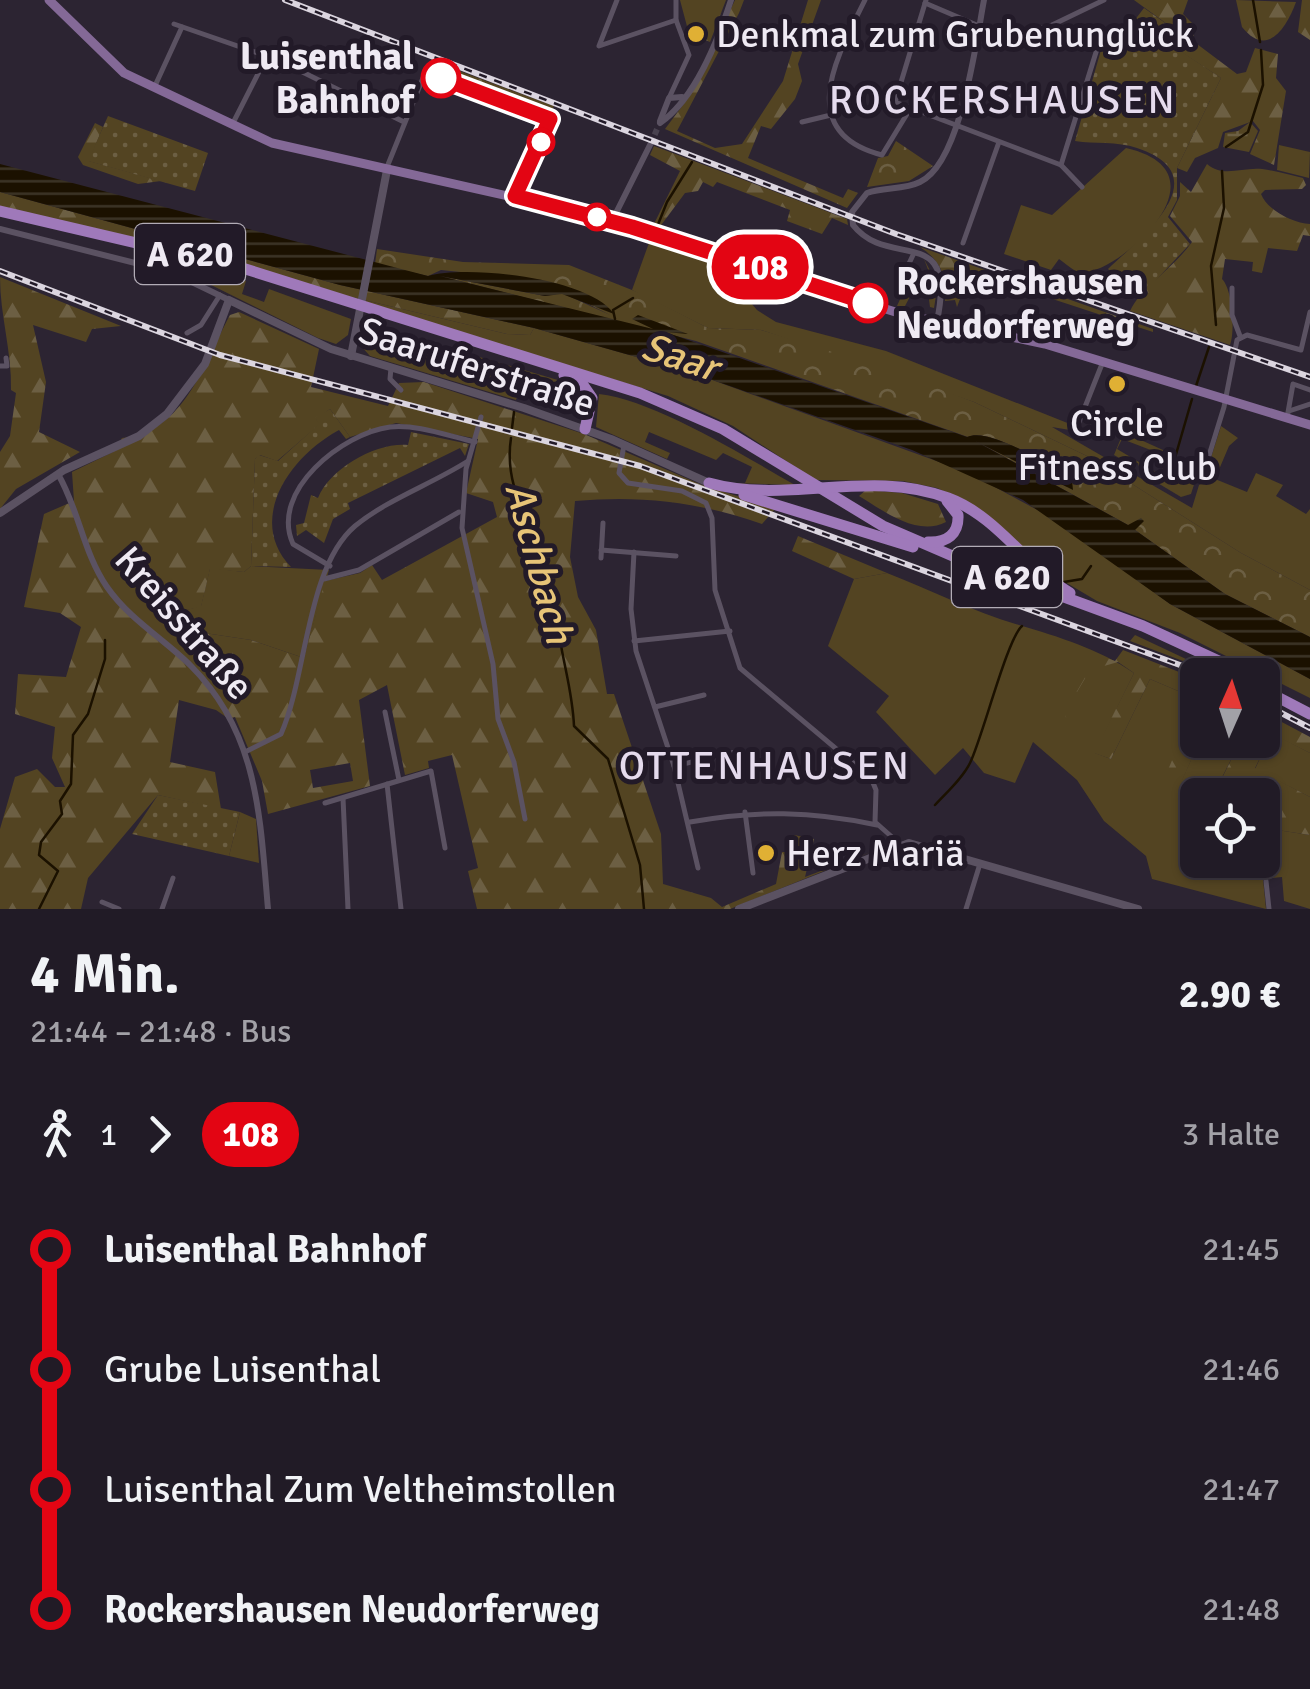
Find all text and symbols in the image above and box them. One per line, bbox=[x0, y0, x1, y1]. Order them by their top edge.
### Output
place label: Denkmal zum Grubenunglück bbox=[716, 11, 1194, 58]
marker: Denkmal zum Grubenunglück bbox=[685, 23, 707, 45]
place label: Luisenthal Bahnhof bbox=[240, 33, 416, 124]
marker: Luisenthal Bahnhof bbox=[422, 59, 460, 97]
district label: ROCKERSHAUSEN bbox=[829, 75, 1177, 125]
unlabelled marker bbox=[528, 129, 554, 155]
unlabelled marker bbox=[584, 204, 610, 230]
road number: A 620 bbox=[135, 224, 245, 284]
line badge: 108 bbox=[702, 234, 818, 300]
text: 108 bbox=[732, 246, 788, 289]
place label: Rockershausen Neudorferweg bbox=[896, 258, 1144, 349]
marker: Rockershausen Neudorferweg bbox=[849, 284, 887, 322]
street label: Saaruferstraße bbox=[353, 307, 601, 427]
water label: Saar bbox=[635, 321, 730, 394]
marker: Circle Fitness Club bbox=[1106, 373, 1128, 395]
place label: Circle Fitness Club bbox=[1017, 400, 1217, 491]
water label: Aschbach bbox=[494, 477, 585, 650]
street label: Kreisstraße bbox=[105, 537, 263, 709]
road number: A 620 bbox=[952, 547, 1062, 607]
north arrow bbox=[1180, 658, 1280, 758]
map controls bbox=[1180, 658, 1280, 878]
district label: OTTENHAUSEN bbox=[619, 741, 911, 791]
button: locate bbox=[1180, 778, 1280, 878]
place label: Herz Mariä bbox=[786, 830, 964, 877]
marker: Herz Mariä bbox=[755, 842, 777, 864]
text: 4 Min. bbox=[30, 940, 180, 1008]
text: 2.90 € bbox=[1179, 971, 1280, 1018]
text: 21:44 – 21:48 · Bus bbox=[30, 1012, 291, 1051]
icon: walk bbox=[30, 1107, 85, 1162]
icon: forward bbox=[132, 1107, 187, 1162]
text: 108 bbox=[222, 1113, 279, 1156]
text: 1 bbox=[100, 1115, 117, 1154]
text: 3 Halte bbox=[1182, 1115, 1280, 1154]
text: Luisenthal Bahnhof bbox=[104, 1226, 425, 1273]
text: 21:45 bbox=[1202, 1230, 1280, 1269]
text: Grube Luisenthal bbox=[104, 1346, 381, 1393]
text: 21:46 bbox=[1202, 1350, 1280, 1389]
text: Luisenthal Zum Veltheimstollen bbox=[104, 1466, 616, 1513]
text: 21:47 bbox=[1202, 1470, 1280, 1509]
text: Rockershausen Neudorferweg bbox=[104, 1586, 600, 1633]
text: 21:48 bbox=[1202, 1590, 1280, 1629]

